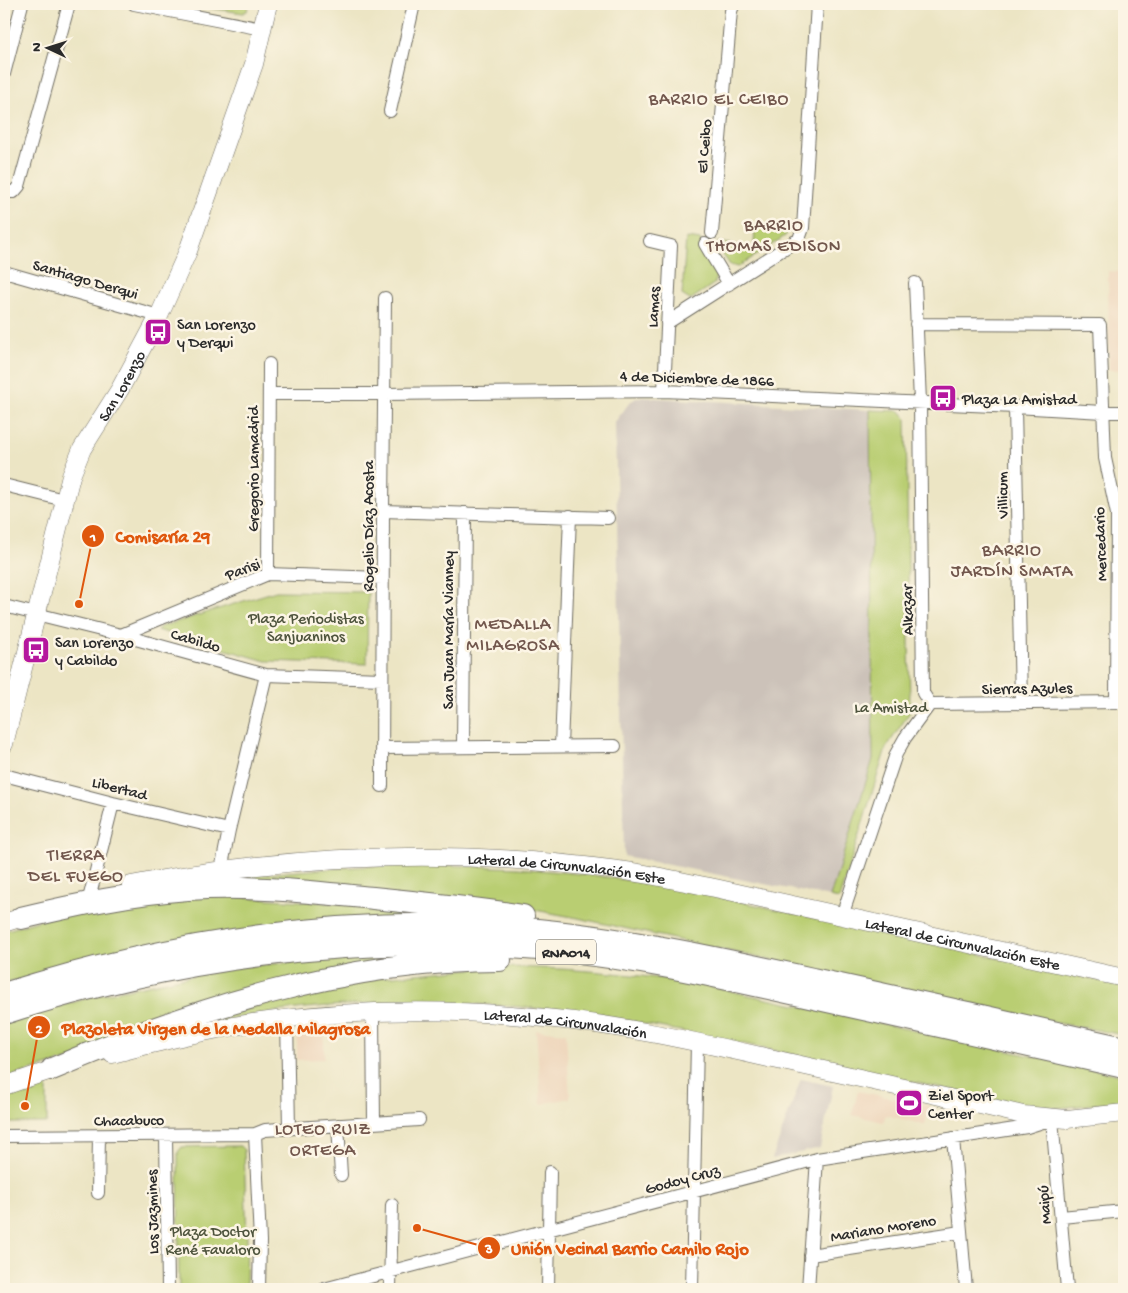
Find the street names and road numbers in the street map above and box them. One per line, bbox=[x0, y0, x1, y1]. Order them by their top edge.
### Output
street label: El Ceibo bbox=[695, 118, 718, 174]
street label: Santiago Derqui bbox=[30, 257, 140, 306]
street label: Lamas bbox=[645, 285, 666, 328]
street label: San Lorenzo bbox=[96, 348, 152, 426]
street label: 4 de Diciembre de 1866 bbox=[619, 368, 775, 393]
street label: Gregorio Lamadrid bbox=[246, 405, 265, 532]
street label: Rogelio Díaz Acosta bbox=[361, 459, 380, 592]
street label: Villicum bbox=[995, 471, 1014, 520]
street label: Mercedario bbox=[1092, 506, 1113, 581]
street label: San Juan María Vianney bbox=[441, 551, 460, 709]
street label: Parisi bbox=[222, 556, 264, 587]
street label: Alkazar bbox=[900, 583, 919, 635]
street label: Cabildo bbox=[168, 626, 222, 658]
street label: Sierras Azules bbox=[982, 680, 1074, 701]
street label: Libertad bbox=[89, 774, 150, 807]
street label: Lateral de Circunvalación Este bbox=[467, 852, 667, 891]
street label: Lateral de Circunvalación Este bbox=[863, 915, 1062, 977]
road number: RNA014 bbox=[536, 940, 596, 964]
street label: Lateral de Circunvalación bbox=[483, 1007, 648, 1045]
street label: Chacabuco bbox=[94, 1112, 164, 1133]
street label: Godoy Cruz bbox=[643, 1162, 723, 1200]
street label: Los Jazmines bbox=[144, 1168, 165, 1255]
street label: Maipú bbox=[1035, 1184, 1058, 1225]
street label: Mariano Moreno bbox=[829, 1213, 938, 1248]

